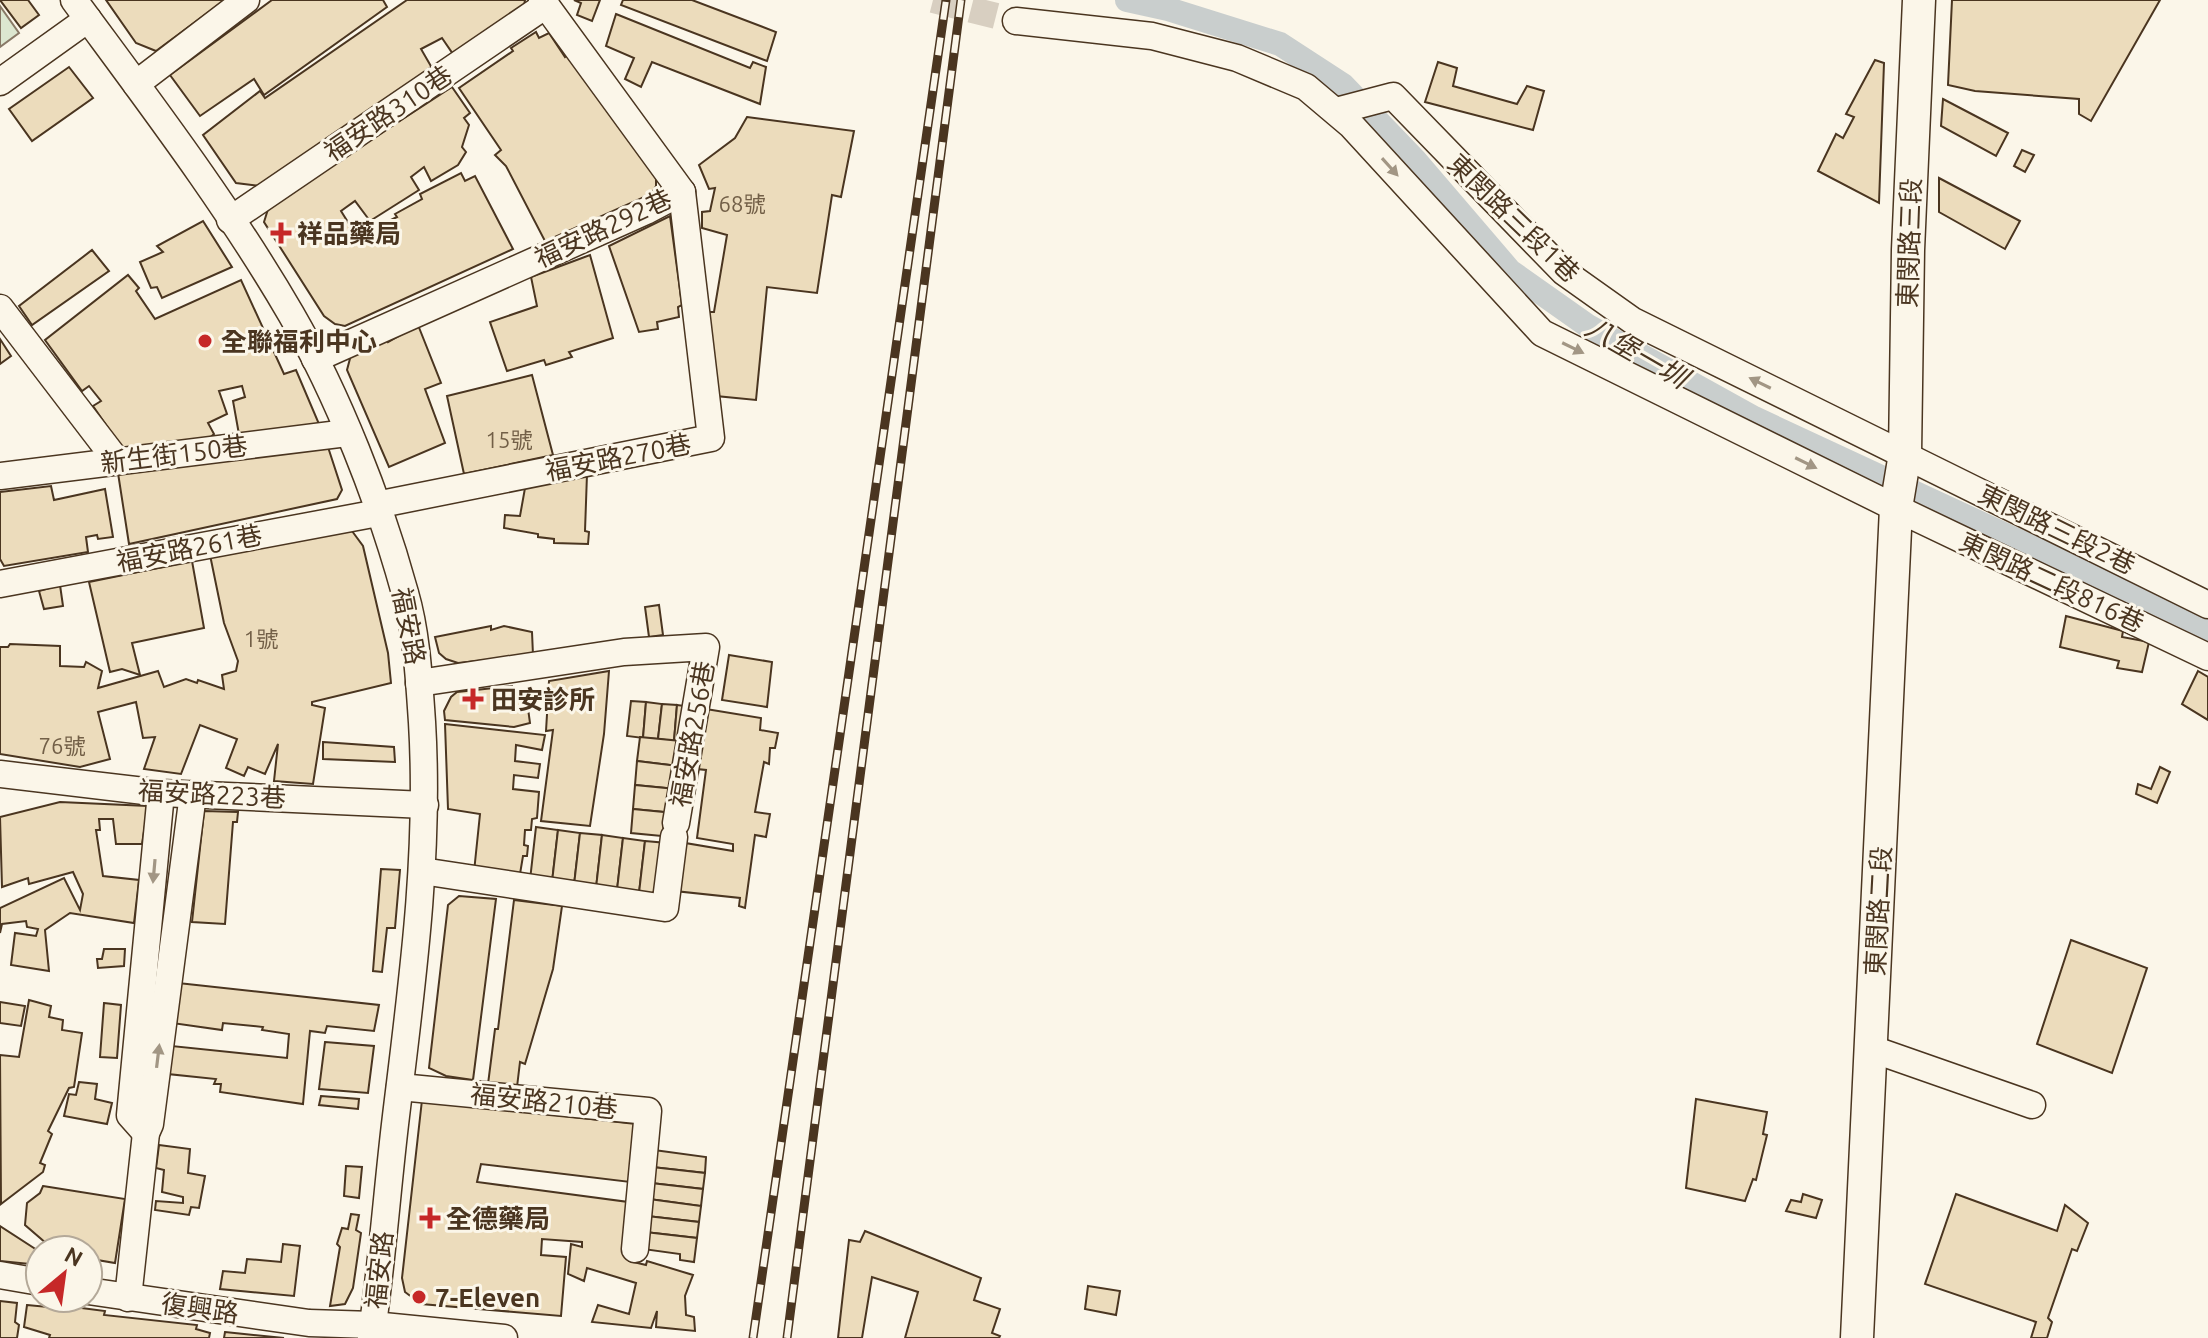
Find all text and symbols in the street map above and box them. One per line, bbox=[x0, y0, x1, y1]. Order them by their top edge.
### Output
street label: 福安路310巷 bbox=[319, 60, 457, 166]
street label: 東閔路三段1巷 bbox=[1443, 148, 1585, 288]
one-way arrow bbox=[1380, 157, 1398, 176]
street label: 東閔路三段 bbox=[1892, 178, 1926, 308]
street label: 福安路292巷 bbox=[530, 184, 676, 272]
house number: 68號 bbox=[719, 191, 765, 216]
place label: 祥品藥局 bbox=[297, 219, 401, 248]
marker: 祥品藥局 bbox=[272, 224, 290, 242]
water label: 八堡一圳 bbox=[1581, 311, 1697, 395]
place label: 全聯福利中心 bbox=[221, 327, 377, 356]
marker: 全聯福利中心 bbox=[196, 332, 214, 350]
one-way arrow bbox=[1562, 342, 1585, 355]
one-way arrow bbox=[1748, 376, 1772, 390]
house number: 15號 bbox=[486, 427, 532, 452]
street label: 福安路270巷 bbox=[543, 429, 693, 485]
street label: 新生街150巷 bbox=[99, 431, 249, 477]
one-way arrow bbox=[1795, 457, 1818, 470]
street label: 東閔路三段2巷 bbox=[1974, 479, 2140, 579]
street label: 福安路261巷 bbox=[114, 520, 264, 576]
street label: 東閔路二段816巷 bbox=[1955, 527, 2149, 637]
street label: 福安路 bbox=[387, 585, 431, 667]
house number: 1號 bbox=[244, 626, 278, 651]
street label: 福安路256巷 bbox=[665, 659, 719, 809]
place label: 田安診所 bbox=[491, 685, 595, 714]
marker: 田安診所 bbox=[462, 688, 484, 710]
house number: 76號 bbox=[39, 733, 85, 758]
street label: 福安路223巷 bbox=[137, 776, 287, 812]
street label: 東閔路二段 bbox=[1860, 845, 1896, 977]
one-way arrow bbox=[147, 858, 160, 883]
one-way arrow bbox=[152, 1043, 165, 1068]
street label: 福安路210巷 bbox=[469, 1079, 619, 1123]
place label: 全德藥局 bbox=[446, 1204, 550, 1233]
marker: 全德藥局 bbox=[421, 1209, 439, 1227]
street label: 福安路 bbox=[361, 1230, 397, 1310]
north arrow bbox=[24, 1234, 104, 1314]
text: N bbox=[61, 1241, 87, 1271]
place label: 7-Eleven bbox=[435, 1283, 540, 1312]
street label: 復興路 bbox=[159, 1288, 241, 1328]
marker: 7-Eleven bbox=[410, 1288, 428, 1306]

